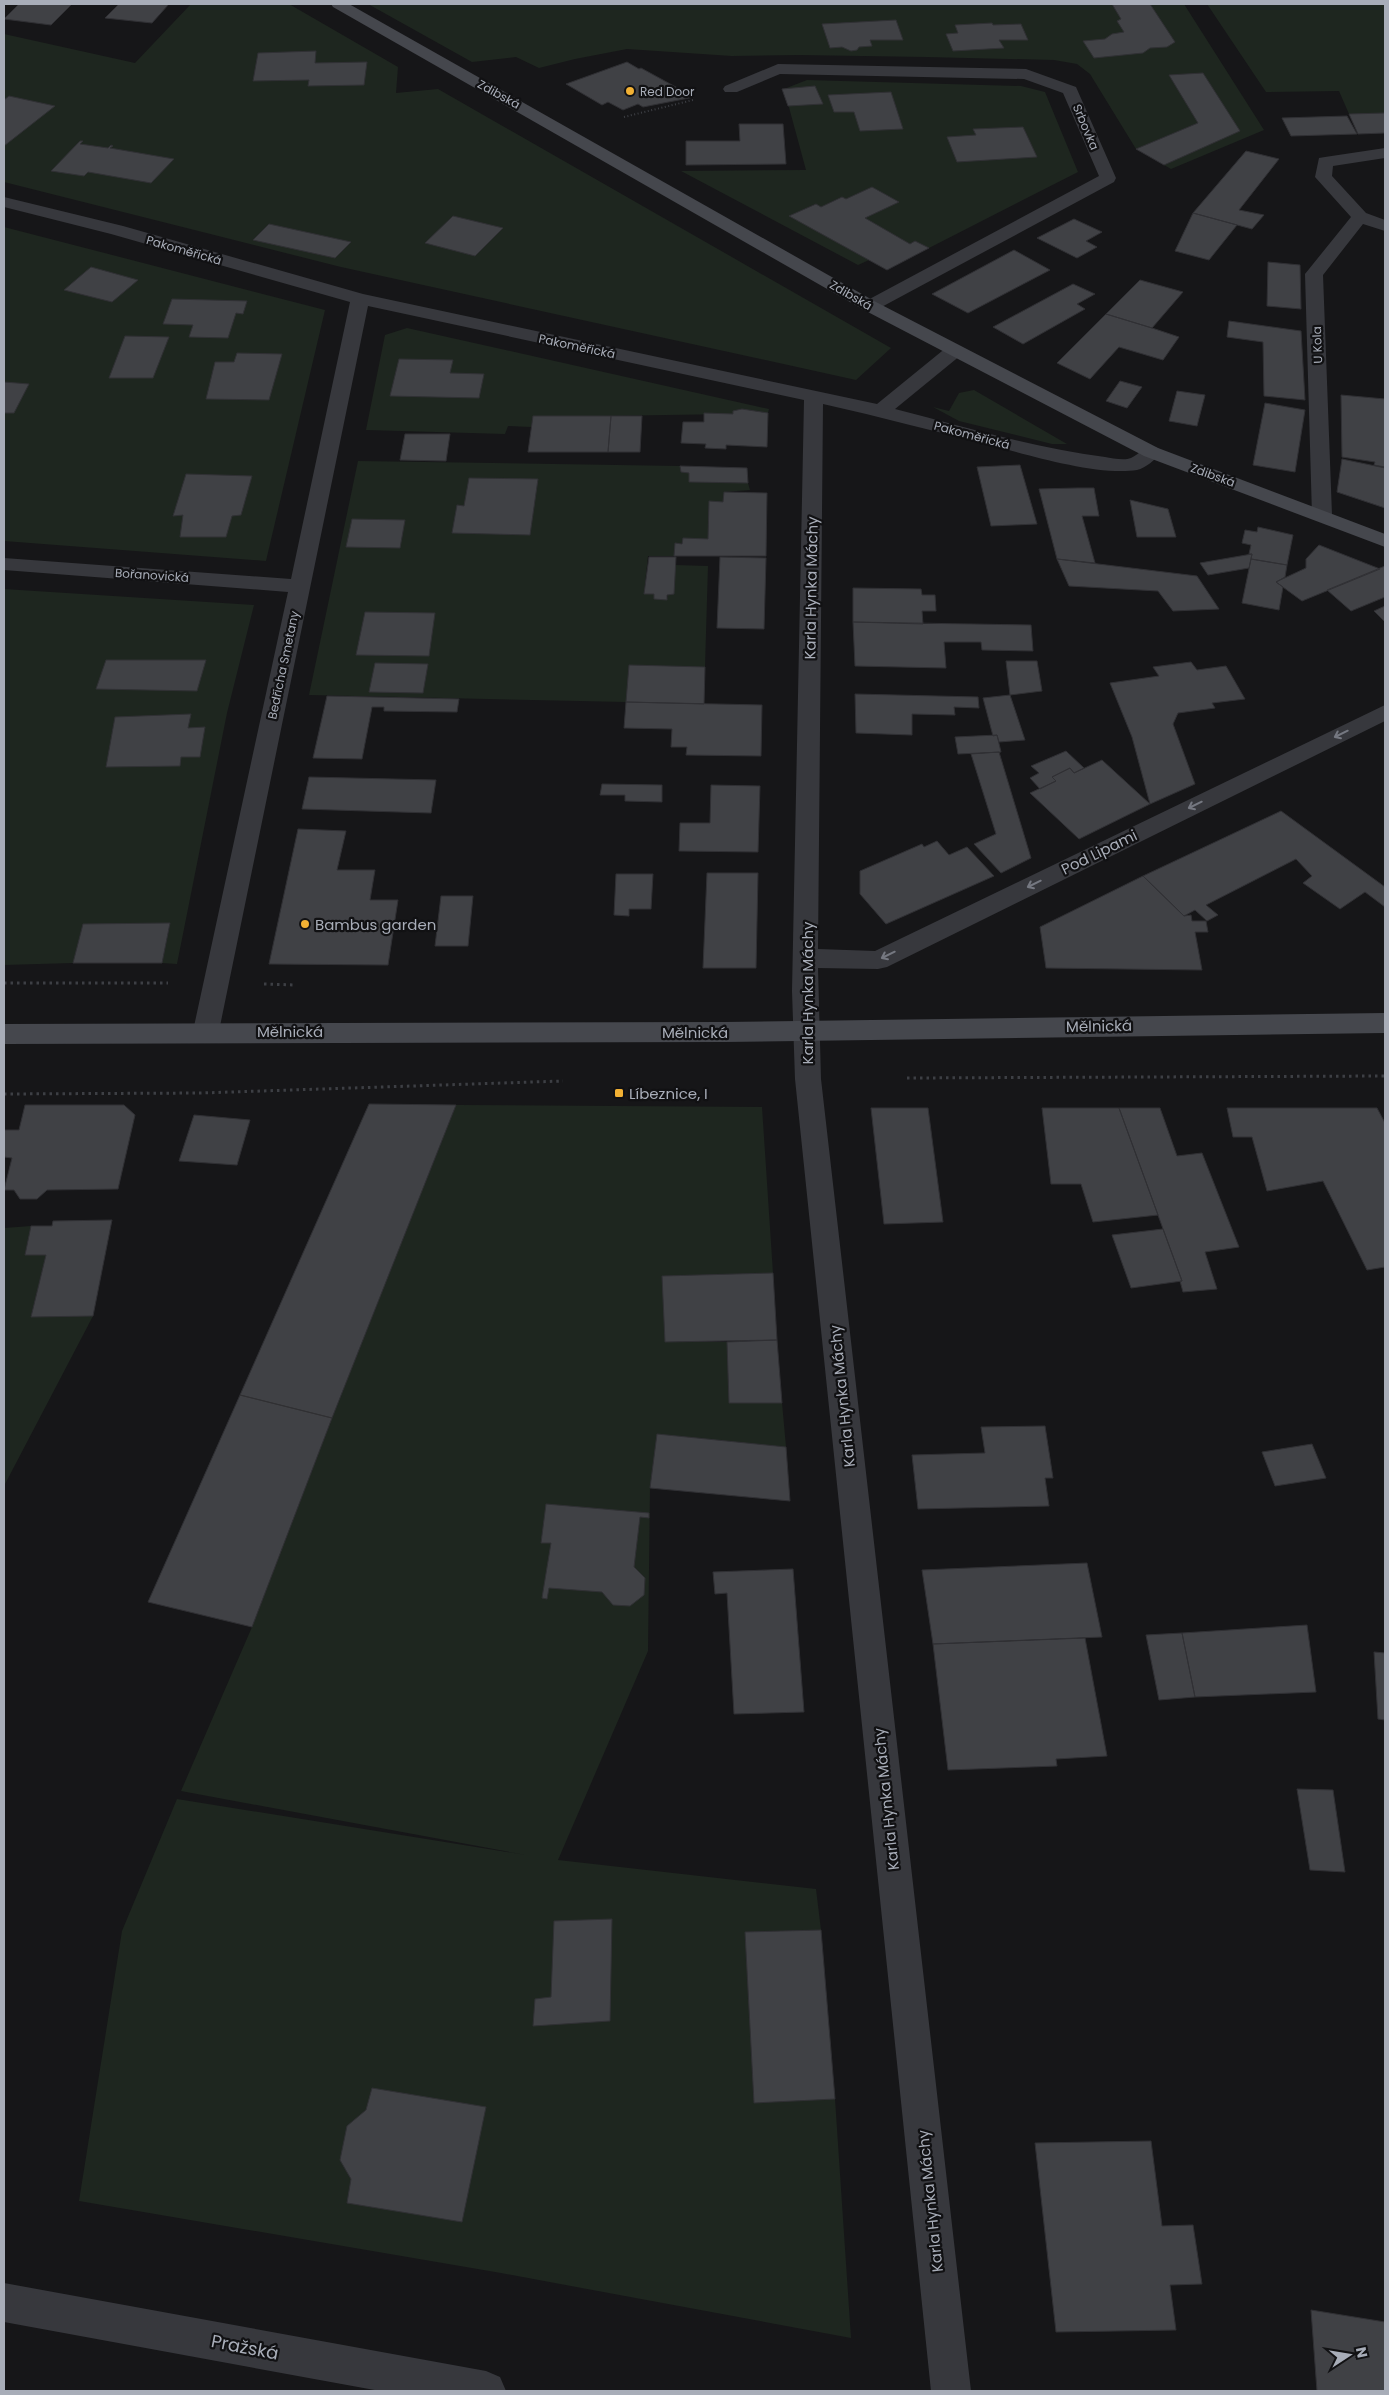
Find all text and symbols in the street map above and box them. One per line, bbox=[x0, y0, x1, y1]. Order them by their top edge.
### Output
street label: Zdibská bbox=[475, 75, 523, 113]
place label: Red Door bbox=[640, 83, 695, 100]
marker: Red Door bbox=[624, 85, 636, 97]
street label: Srbovka bbox=[1069, 101, 1103, 153]
street label: Pakoměřická bbox=[144, 231, 224, 269]
street label: Zdibská bbox=[827, 276, 875, 314]
street label: U Kola bbox=[1308, 326, 1326, 364]
street label: Pakoměřická bbox=[537, 330, 617, 362]
street label: Pakoměřická bbox=[932, 417, 1012, 453]
street label: Zdibská bbox=[1188, 459, 1238, 491]
street label: Karla Hynka Máchy bbox=[799, 516, 823, 660]
street label: Bořanovická bbox=[114, 564, 190, 586]
street label: Bedřicha Smetany bbox=[263, 609, 303, 721]
one-way arrow bbox=[1334, 729, 1349, 739]
one-way arrow bbox=[1188, 800, 1203, 810]
street label: Pod Lipami bbox=[1058, 825, 1140, 879]
one-way arrow bbox=[1027, 880, 1042, 889]
place label: Bambus garden bbox=[315, 914, 436, 935]
marker: Bambus garden bbox=[299, 918, 311, 930]
street label: Karla Hynka Máchy bbox=[797, 921, 818, 1065]
one-way arrow bbox=[881, 951, 896, 961]
street label: Mělnická bbox=[1066, 1015, 1132, 1037]
street label: Mělnická bbox=[257, 1021, 323, 1042]
street label: Mělnická bbox=[662, 1022, 728, 1043]
place label: Líbeznice, I bbox=[629, 1083, 708, 1104]
marker: Líbeznice, I bbox=[613, 1087, 625, 1099]
street label: Karla Hynka Máchy bbox=[824, 1323, 860, 1468]
street label: Karla Hynka Máchy bbox=[868, 1726, 904, 1871]
street label: Karla Hynka Máchy bbox=[912, 2128, 948, 2273]
street label: Pražská bbox=[209, 2328, 281, 2366]
north arrow bbox=[1324, 2330, 1374, 2380]
text: N bbox=[1351, 2345, 1373, 2360]

